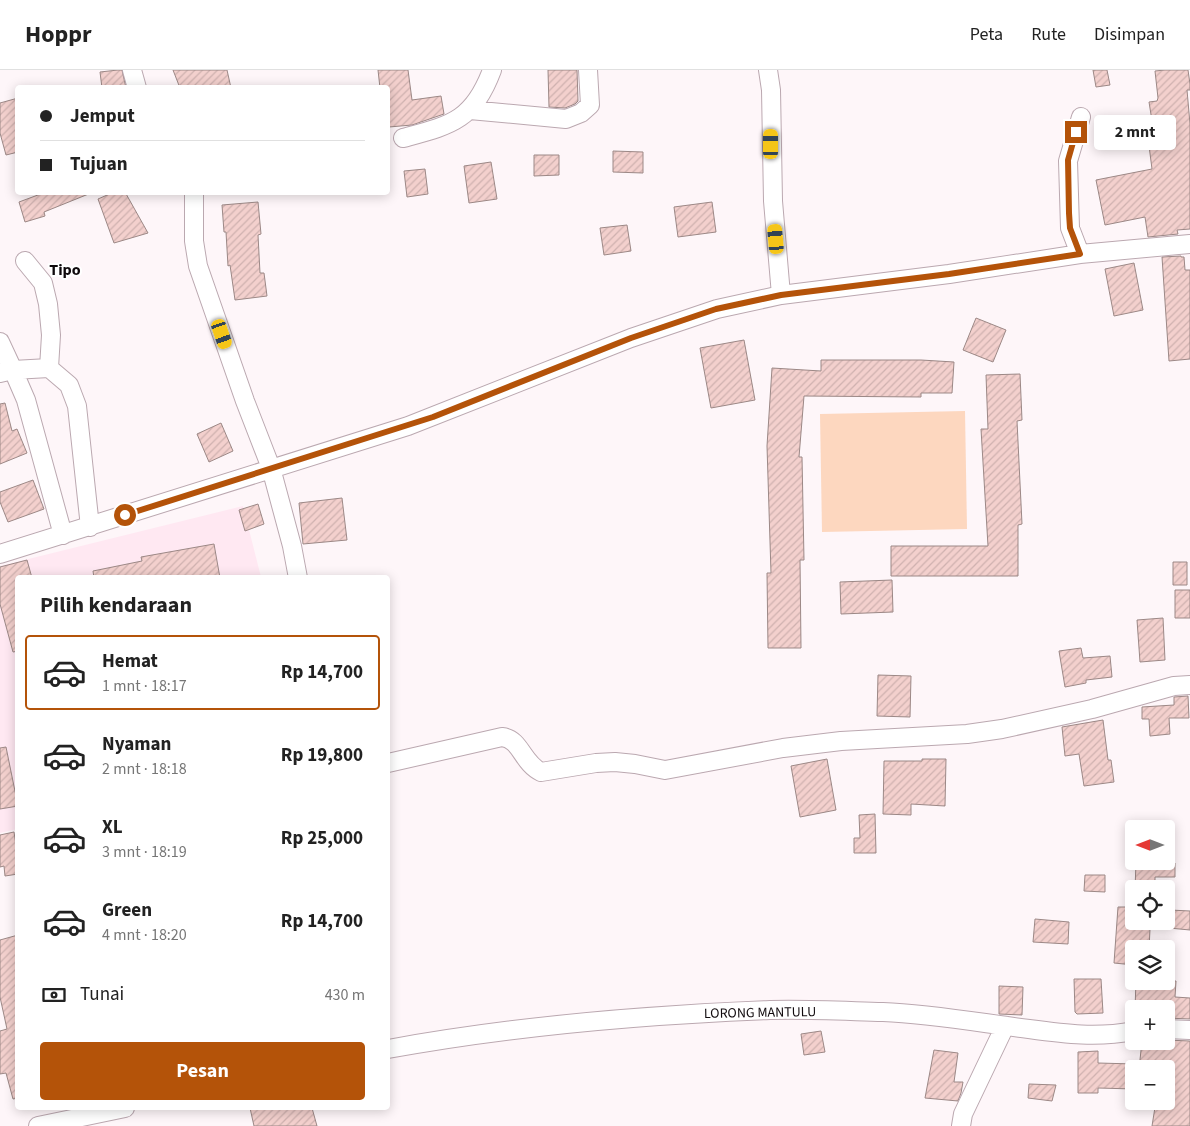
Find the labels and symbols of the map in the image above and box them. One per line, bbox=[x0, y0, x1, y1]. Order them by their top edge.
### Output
callout: 2 mnt bbox=[1094, 114, 1176, 150]
route end bbox=[1065, 121, 1087, 143]
car bbox=[763, 129, 778, 159]
car bbox=[767, 223, 784, 255]
district label: Tipo bbox=[49, 259, 81, 281]
car bbox=[210, 317, 233, 351]
route start bbox=[114, 504, 136, 526]
north arrow bbox=[1125, 820, 1175, 870]
street label: LORONG MANTULU bbox=[704, 1002, 816, 1024]

